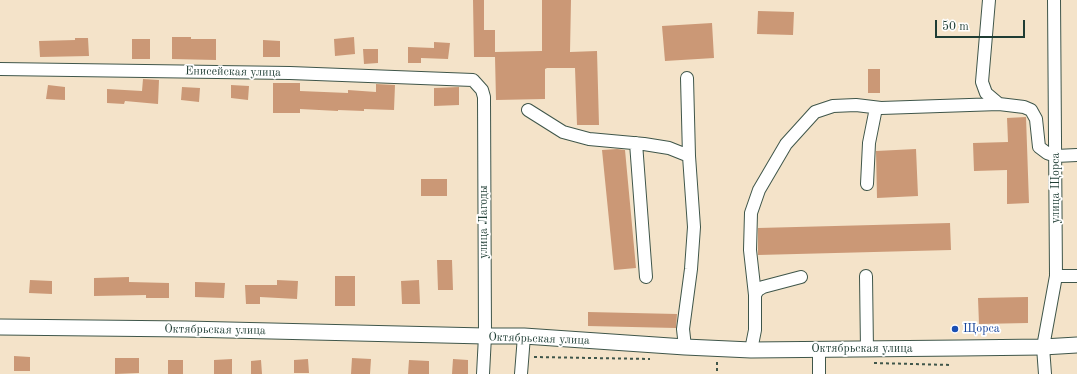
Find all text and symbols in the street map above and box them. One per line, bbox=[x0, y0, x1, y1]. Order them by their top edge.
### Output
scale bar bbox=[937, 12, 1027, 38]
text: 50 m bbox=[942, 21, 969, 33]
street label: Енисейская улица bbox=[185, 64, 281, 80]
street label: улица Щорса bbox=[1049, 153, 1063, 223]
street label: улица Лагоды bbox=[477, 185, 491, 259]
street label: Октябрьская улица bbox=[164, 322, 266, 338]
place label: Щорса bbox=[963, 322, 1000, 336]
marker: Щорса bbox=[950, 324, 960, 334]
street label: Октябрьская улица bbox=[488, 330, 590, 348]
street label: Октябрьская улица bbox=[811, 342, 913, 356]

